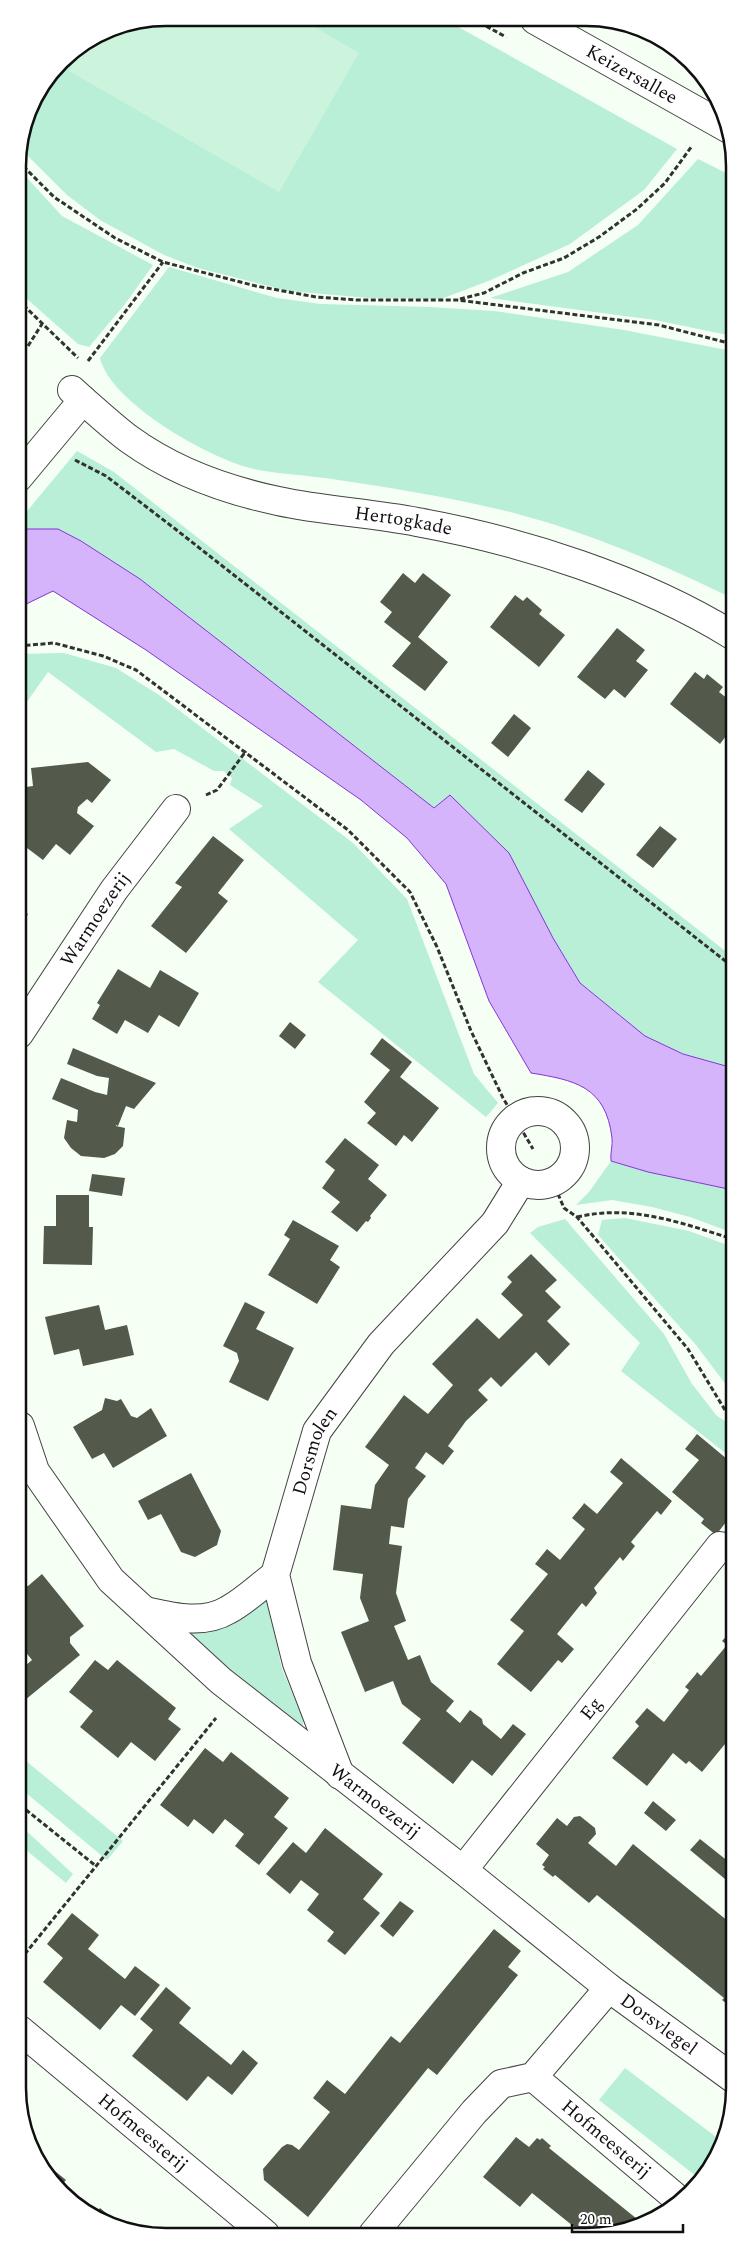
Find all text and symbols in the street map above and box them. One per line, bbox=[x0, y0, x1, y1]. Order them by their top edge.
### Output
street label: Keizersallee bbox=[581, 37, 683, 112]
street label: Hertogkade bbox=[353, 498, 455, 543]
street label: Warmoezerij bbox=[53, 865, 138, 972]
street label: Dorsmolen bbox=[285, 1401, 345, 1499]
street label: Eg bbox=[573, 1691, 609, 1727]
street label: Warmoezerij bbox=[323, 1756, 427, 1846]
street label: Dorsvlegel bbox=[614, 1986, 704, 2062]
street label: Hofmeesterij bbox=[91, 2086, 195, 2179]
street label: Hofmeesterij bbox=[555, 2092, 658, 2186]
scale bar bbox=[572, 2202, 683, 2234]
text: 20 m bbox=[580, 2208, 612, 2231]

